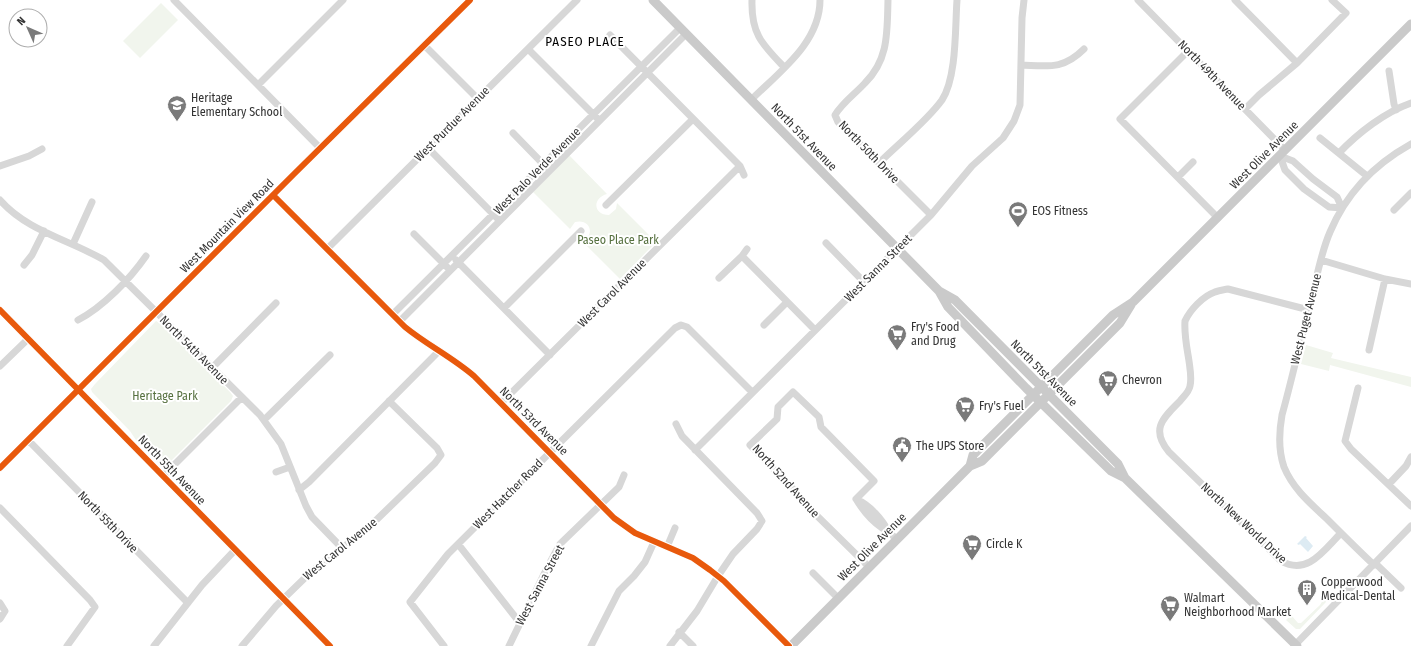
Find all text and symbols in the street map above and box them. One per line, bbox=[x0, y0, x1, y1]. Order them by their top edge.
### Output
north arrow bbox=[8, 8, 48, 48]
text: N bbox=[14, 14, 28, 28]
district label: PASEO PLACE bbox=[545, 34, 625, 49]
street label: North 49th Avenue bbox=[1175, 37, 1249, 113]
street label: West Purdue Avenue bbox=[412, 84, 492, 164]
place label: Heritage Elementary School bbox=[191, 91, 282, 119]
school or university icon: Heritage Elementary School bbox=[166, 94, 188, 122]
street label: North 51st Avenue bbox=[768, 100, 840, 174]
street label: North 50th Drive bbox=[836, 118, 902, 186]
street label: West Olive Avenue bbox=[1227, 118, 1301, 192]
street label: West Palo Verde Avenue bbox=[491, 125, 583, 217]
street label: West Mountain View Road bbox=[177, 176, 277, 276]
sports icon: EOS Fitness bbox=[1007, 200, 1029, 228]
place label: EOS Fitness bbox=[1032, 204, 1088, 218]
street label: West Sanna Street bbox=[841, 231, 915, 305]
park label: Paseo Place Park bbox=[577, 233, 659, 247]
street label: West Carol Avenue bbox=[575, 256, 649, 330]
street label: West Puget Avenue bbox=[1288, 272, 1324, 366]
street label: North 54th Avenue bbox=[157, 313, 231, 387]
place label: Fry's Food and Drug bbox=[911, 320, 960, 348]
supermarket icon: Fry's Food and Drug bbox=[886, 323, 908, 351]
street label: North 51st Avenue bbox=[1008, 337, 1080, 409]
supermarket icon: Chevron bbox=[1097, 369, 1119, 397]
place label: Chevron bbox=[1122, 373, 1162, 387]
street label: North 53rd Avenue bbox=[497, 384, 571, 458]
park label: Heritage Park bbox=[132, 389, 198, 403]
supermarket icon: Fry's Fuel bbox=[954, 395, 976, 423]
place label: Fry's Fuel bbox=[979, 399, 1024, 413]
street label: North 55th Avenue bbox=[135, 432, 209, 508]
public building icon: The UPS Store bbox=[891, 435, 913, 463]
place label: The UPS Store bbox=[916, 439, 984, 453]
street label: North 52nd Avenue bbox=[750, 442, 822, 520]
street label: West Hatcher Road bbox=[470, 456, 546, 532]
street label: North New World Drive bbox=[1198, 480, 1290, 566]
street label: North 55th Drive bbox=[75, 488, 141, 556]
street label: West Olive Avenue bbox=[835, 510, 909, 584]
street label: West Carol Avenue bbox=[300, 515, 380, 583]
supermarket icon: Circle K bbox=[961, 533, 983, 561]
place label: Circle K bbox=[986, 537, 1023, 551]
street label: West Sanna Street bbox=[513, 542, 567, 628]
place label: Copperwood Medical-Dental bbox=[1321, 575, 1395, 603]
building icon: Copperwood Medical-Dental bbox=[1296, 578, 1318, 606]
place label: Walmart Neighborhood Market bbox=[1184, 591, 1291, 619]
supermarket icon: Walmart Neighborhood Market bbox=[1159, 594, 1181, 622]

